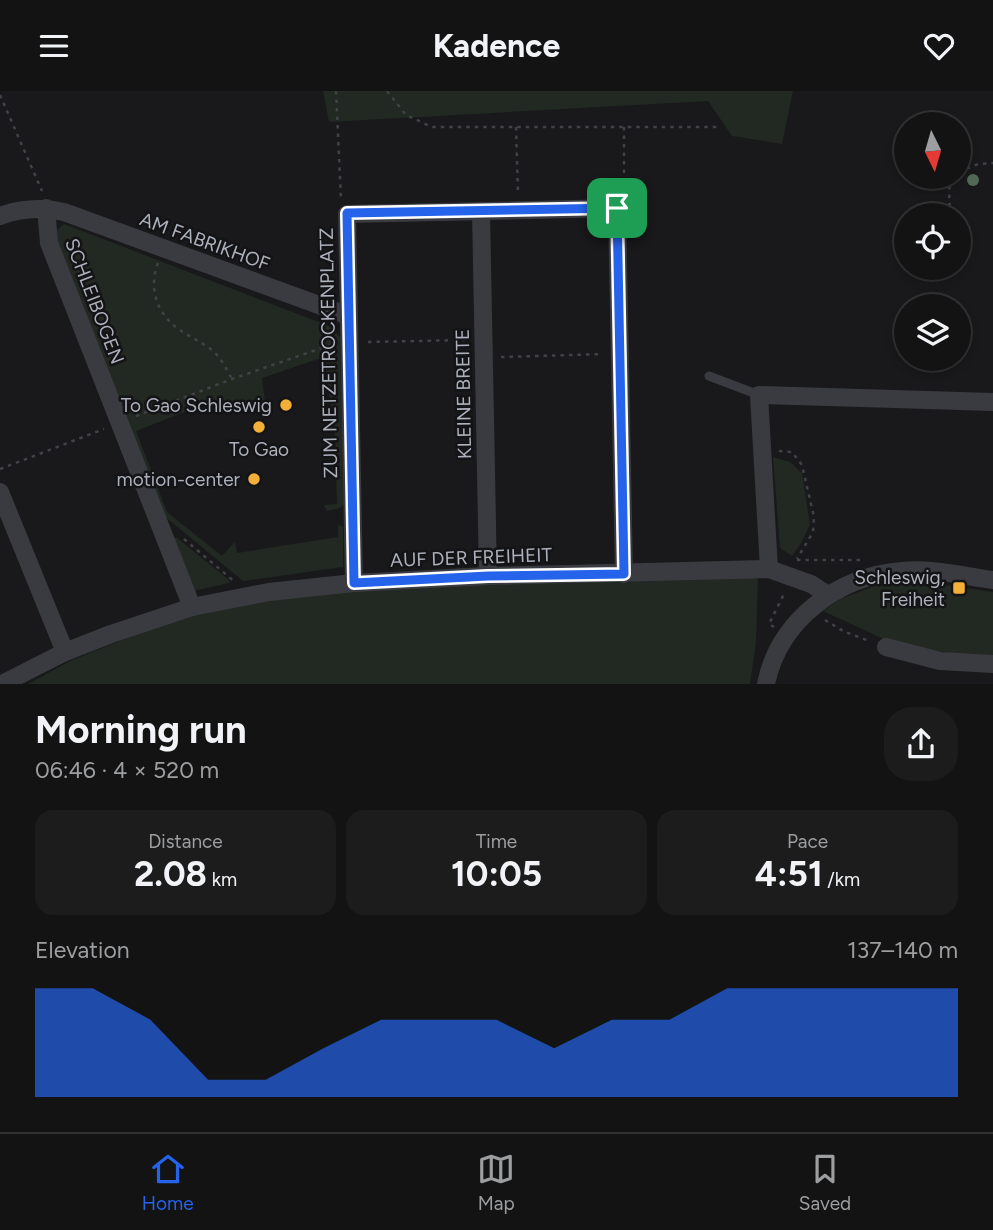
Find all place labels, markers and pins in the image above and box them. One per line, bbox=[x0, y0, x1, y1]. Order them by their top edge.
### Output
pin bbox=[587, 178, 647, 238]
place label: To Gao Schleswig bbox=[121, 394, 272, 417]
marker: To Gao Schleswig bbox=[278, 397, 294, 413]
marker: To Gao bbox=[251, 419, 267, 435]
place label: To Gao bbox=[229, 438, 289, 461]
place label: motion-center bbox=[116, 468, 241, 491]
marker: motion-center bbox=[246, 471, 262, 487]
place label: Schleswig, Freiheit bbox=[854, 566, 945, 611]
marker: Schleswig, Freiheit bbox=[951, 580, 967, 596]

